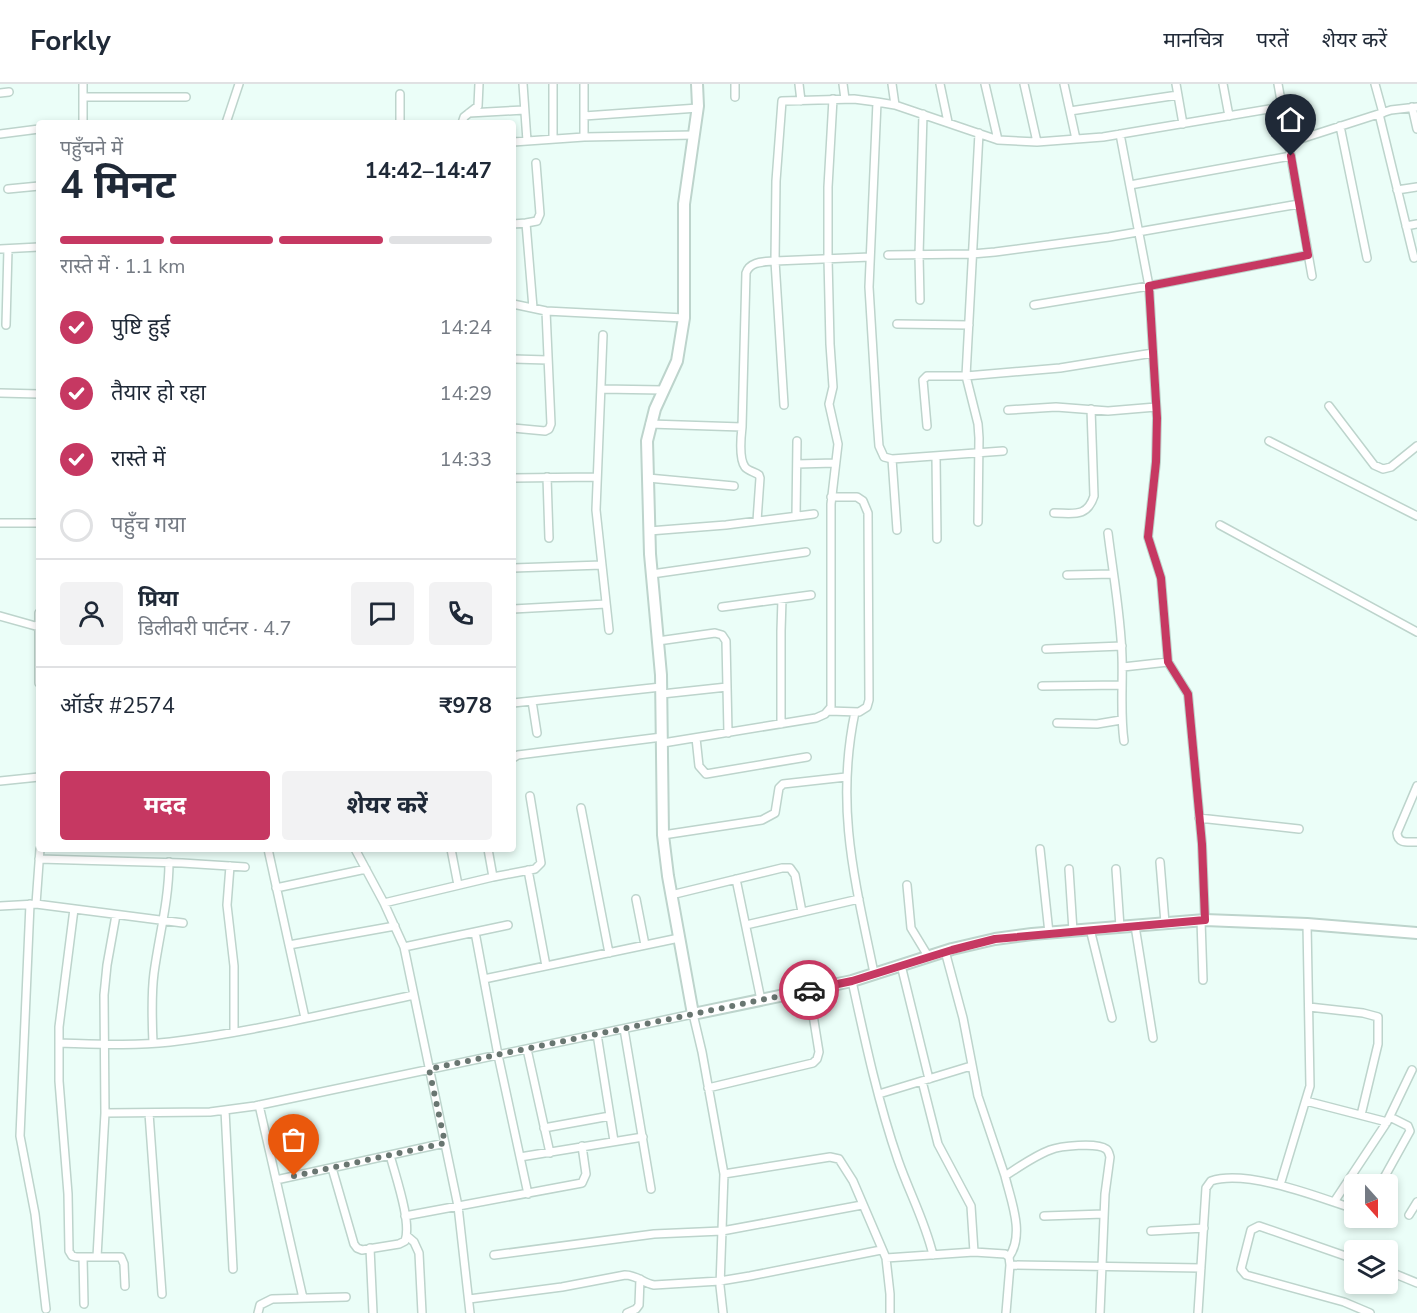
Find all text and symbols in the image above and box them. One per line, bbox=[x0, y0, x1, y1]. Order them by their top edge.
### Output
text: Forkly bbox=[30, 22, 111, 60]
text: मानचित्र bbox=[1163, 26, 1223, 54]
text: परतें bbox=[1256, 26, 1289, 54]
text: शेयर करें bbox=[1322, 26, 1387, 54]
pin bbox=[1265, 94, 1316, 156]
icon: home bbox=[1274, 103, 1307, 136]
text: पहुँचने में bbox=[60, 135, 123, 162]
text: 14:42–14:47 bbox=[364, 156, 492, 186]
text: 4 मिनट bbox=[60, 159, 176, 212]
text: रास्ते में · 1.1 km bbox=[60, 253, 185, 280]
icon: check bbox=[60, 311, 93, 344]
text: पुष्टि हुई bbox=[111, 312, 170, 342]
text: 14:24 bbox=[439, 314, 492, 341]
icon: check bbox=[60, 377, 93, 410]
text: तैयार हो रहा bbox=[111, 378, 206, 408]
text: 14:29 bbox=[439, 380, 492, 407]
icon: check bbox=[60, 443, 93, 476]
text: रास्ते में bbox=[111, 444, 166, 474]
text: 14:33 bbox=[439, 446, 492, 473]
text: पहुँच गया bbox=[111, 510, 186, 540]
button: person bbox=[60, 582, 123, 645]
button: chat bbox=[351, 582, 414, 645]
button: phone bbox=[429, 582, 492, 645]
text: प्रिया bbox=[138, 584, 178, 614]
text: डिलीवरी पार्टनर · 4.7 bbox=[138, 615, 292, 642]
text: ऑर्डर #2574 bbox=[60, 691, 175, 721]
text: ₹978 bbox=[439, 691, 492, 721]
button: मदद bbox=[60, 771, 270, 840]
button: शेयर करें bbox=[282, 771, 492, 840]
courier bbox=[779, 960, 839, 1020]
icon: car bbox=[793, 974, 826, 1007]
pin bbox=[268, 1114, 319, 1176]
icon: bag bbox=[277, 1123, 310, 1156]
north arrow bbox=[1344, 1174, 1398, 1228]
map controls bbox=[1344, 1174, 1398, 1294]
button: layers bbox=[1344, 1240, 1398, 1294]

